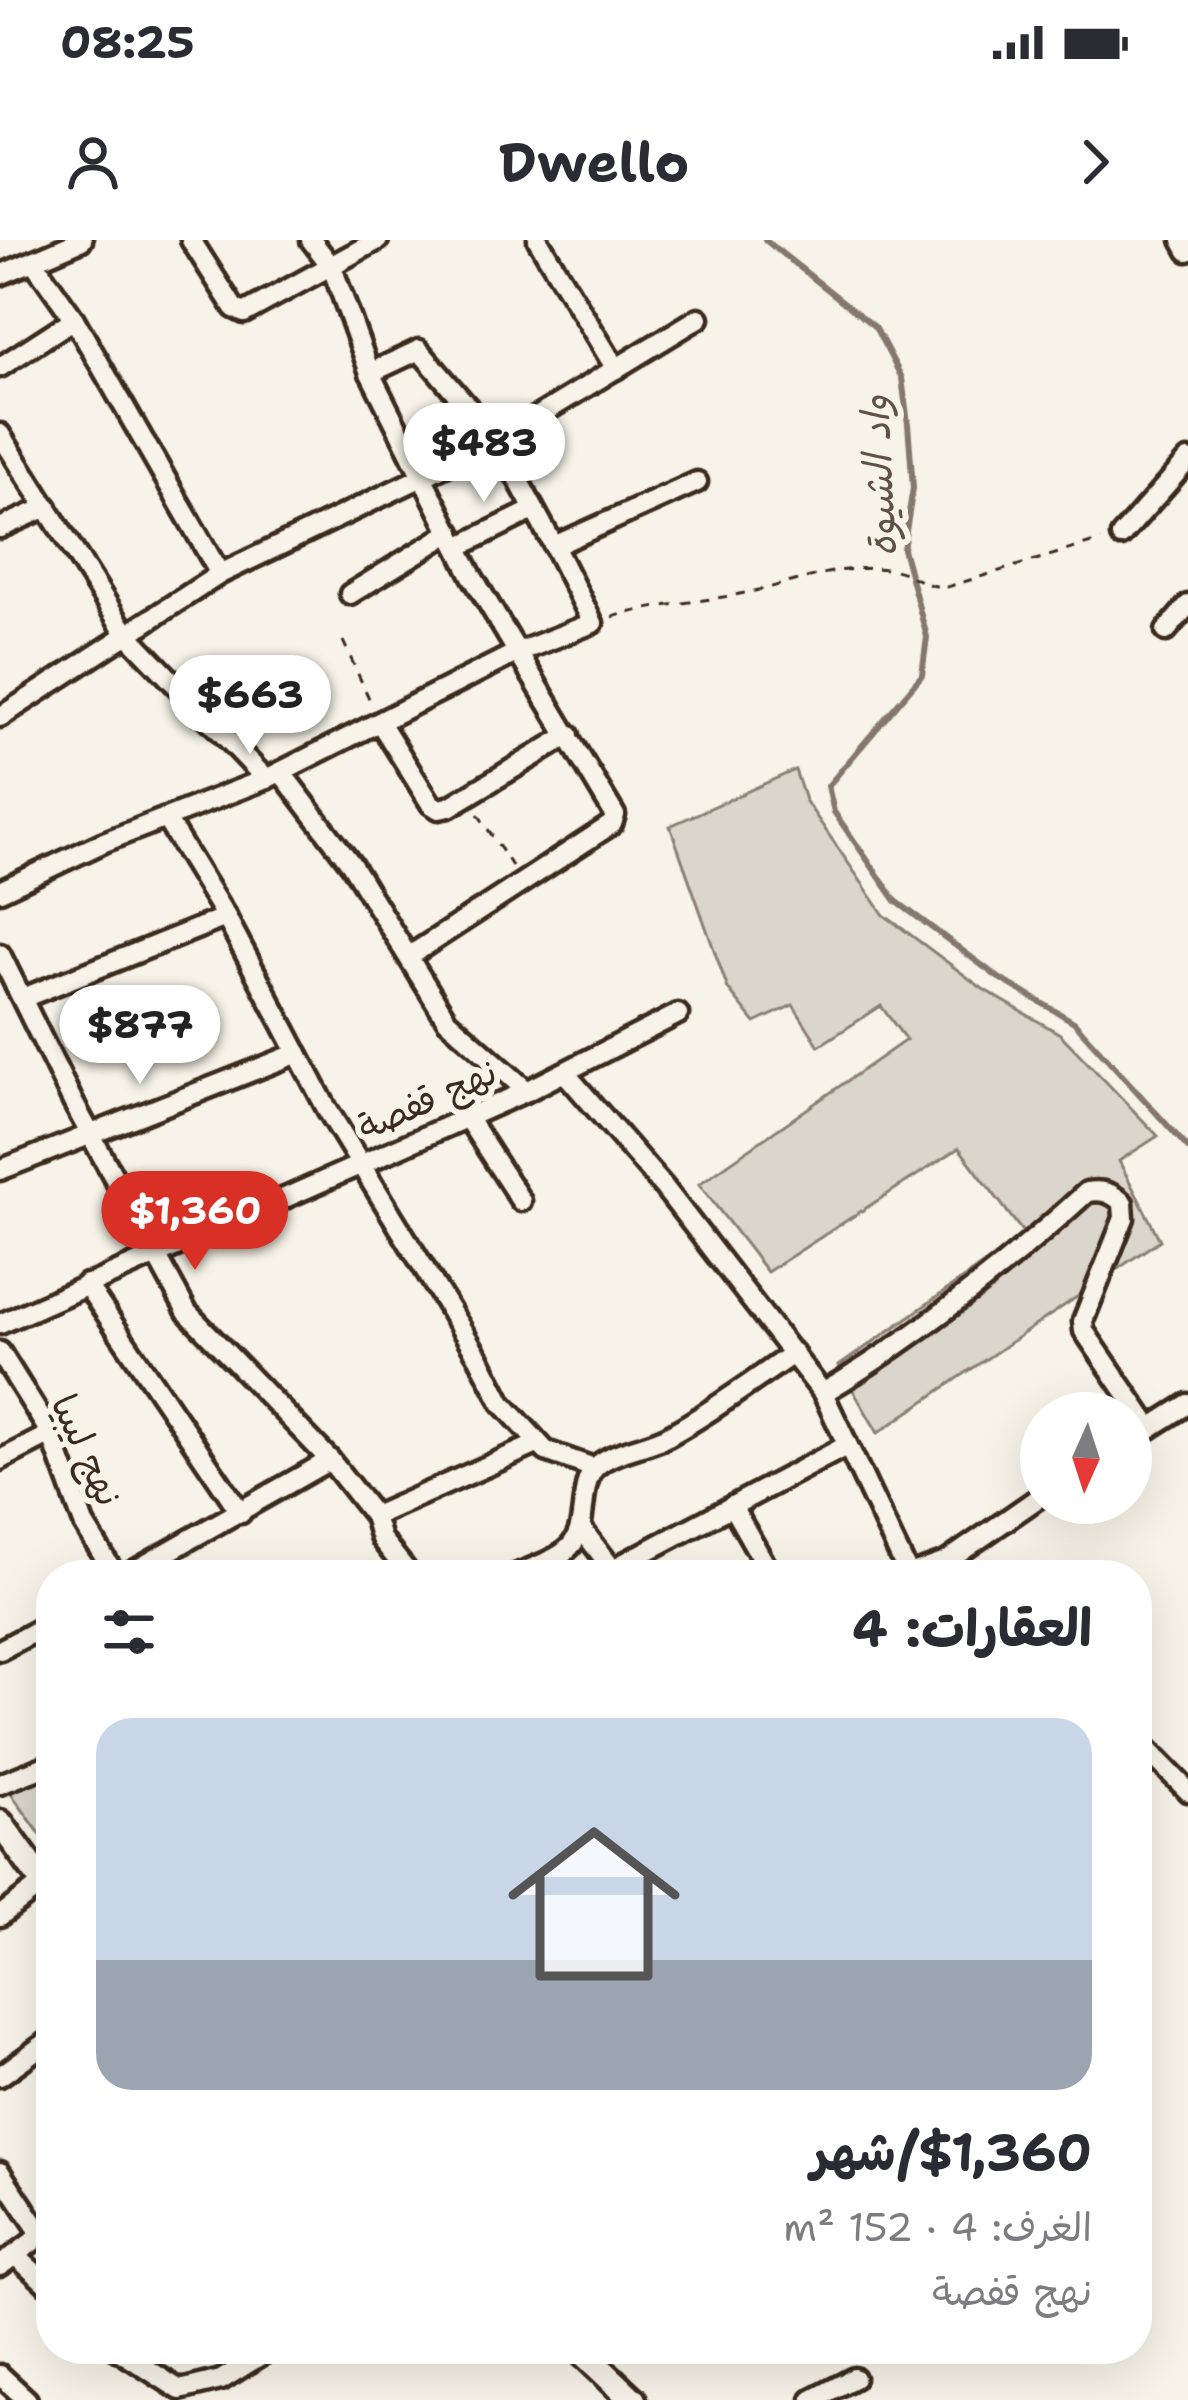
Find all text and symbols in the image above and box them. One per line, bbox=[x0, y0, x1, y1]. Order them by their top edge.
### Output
text: 08:25 bbox=[60, 12, 195, 72]
text: Dwello bbox=[499, 126, 689, 198]
icon: person bbox=[60, 129, 126, 195]
icon: forward bbox=[1062, 129, 1128, 195]
water label: واد الشيوة bbox=[848, 394, 908, 558]
pin: $483 bbox=[413, 403, 555, 505]
text: $483 bbox=[430, 416, 538, 468]
pin: $663 bbox=[179, 655, 321, 757]
text: $663 bbox=[196, 668, 304, 720]
pin: $877 bbox=[69, 985, 211, 1087]
text: $877 bbox=[86, 998, 194, 1050]
street label: نهج قفصة bbox=[350, 1047, 504, 1152]
pin: $1,360 bbox=[97, 1171, 293, 1273]
text: $1,360 bbox=[128, 1184, 262, 1236]
street label: نهج ليبيا bbox=[39, 1386, 134, 1514]
north arrow bbox=[1020, 1392, 1152, 1524]
map controls bbox=[1020, 1392, 1152, 1524]
text: العقارات: 4 bbox=[852, 1594, 1092, 1662]
icon: filters bbox=[96, 1599, 162, 1665]
icon: home bbox=[486, 1796, 702, 2012]
text: $1,360/شهر bbox=[811, 2118, 1092, 2186]
text: الغرف: 4 · 152 m² bbox=[783, 2201, 1092, 2253]
text: نهج قفصة bbox=[932, 2265, 1092, 2317]

